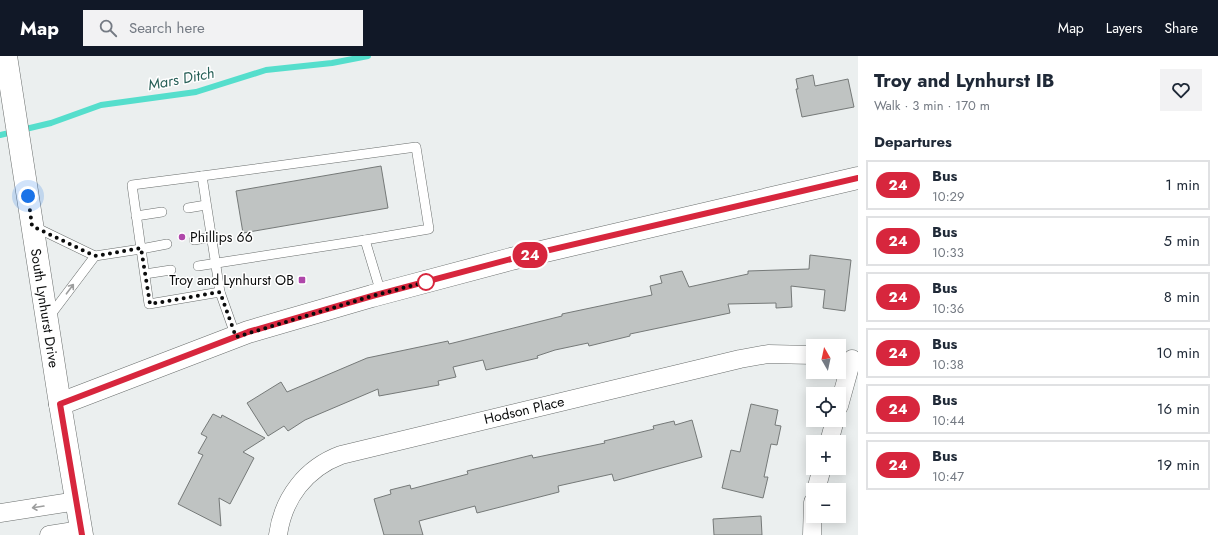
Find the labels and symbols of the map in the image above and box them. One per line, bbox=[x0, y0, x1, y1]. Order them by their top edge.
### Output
water label: Mars Ditch bbox=[146, 62, 216, 96]
your location bbox=[18, 186, 38, 206]
place label: Phillips 66 bbox=[190, 227, 253, 247]
marker: Phillips 66 bbox=[177, 232, 187, 242]
line badge: 24 bbox=[512, 242, 548, 268]
street label: South Lynhurst Drive bbox=[26, 247, 64, 369]
place label: Troy and Lynhurst OB bbox=[169, 270, 294, 290]
unlabelled marker bbox=[417, 273, 435, 291]
marker: Troy and Lynhurst OB bbox=[297, 275, 307, 285]
one-way arrow bbox=[66, 283, 75, 294]
north arrow bbox=[806, 339, 846, 379]
street label: Hodson Place bbox=[482, 391, 566, 429]
one-way arrow bbox=[32, 503, 45, 511]

